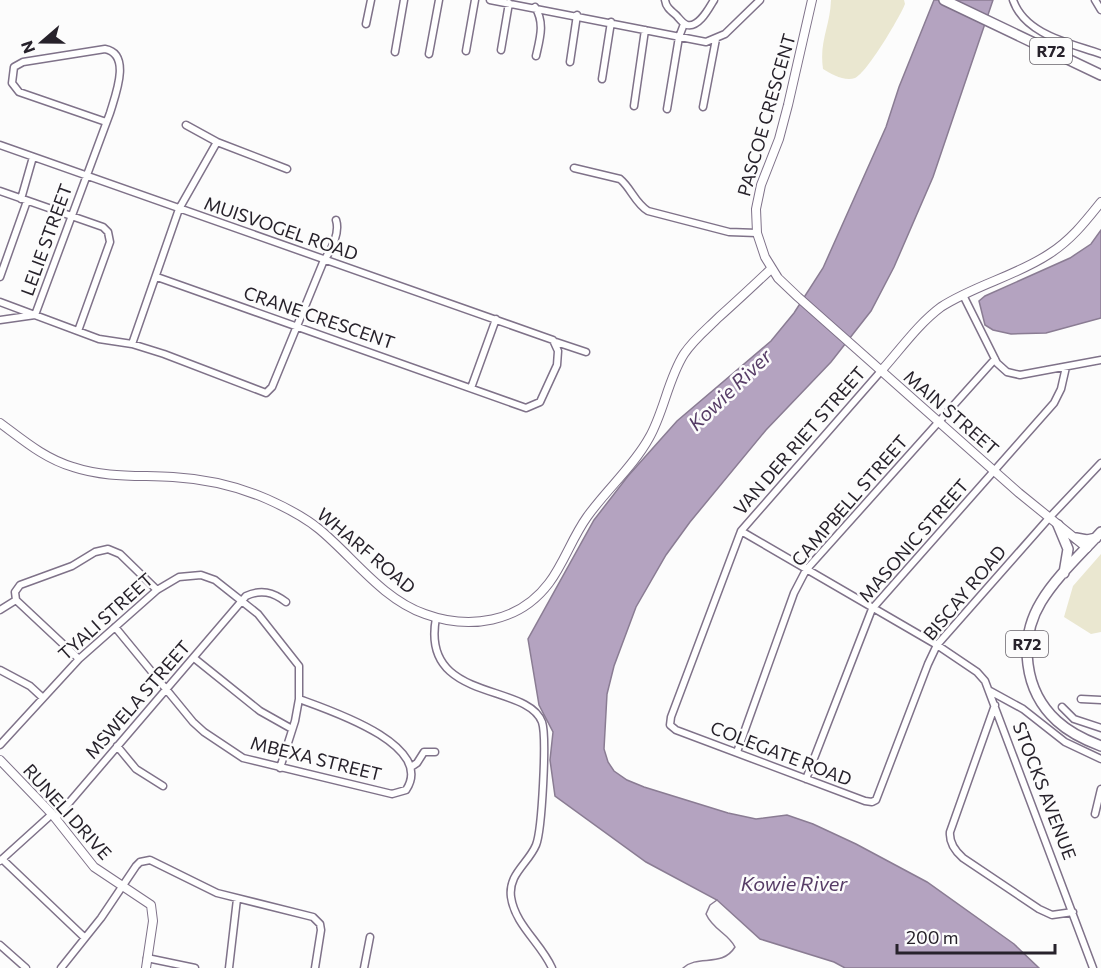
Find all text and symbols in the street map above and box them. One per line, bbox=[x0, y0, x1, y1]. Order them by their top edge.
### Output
north arrow bbox=[12, 12, 72, 72]
street label: PASCOE CRESCENT bbox=[732, 31, 800, 199]
text: N bbox=[16, 38, 38, 56]
road number: R72 bbox=[1030, 38, 1072, 64]
street label: LELIE STREET bbox=[16, 181, 76, 299]
street label: MUISVOGEL ROAD bbox=[201, 191, 361, 265]
street label: CRANE CRESCENT bbox=[241, 281, 398, 353]
water label: Kowie River bbox=[683, 343, 777, 435]
street label: VAN DER RIET STREET bbox=[729, 362, 870, 519]
street label: MAIN STREET bbox=[900, 365, 1004, 459]
street label: CAMPBELL STREET bbox=[786, 430, 912, 570]
street label: MASONIC STREET bbox=[854, 474, 973, 606]
street label: WHARF ROAD bbox=[313, 503, 420, 598]
street label: BISCAY ROAD bbox=[918, 540, 1010, 644]
street label: TYALI STREET bbox=[53, 568, 157, 664]
road number: R72 bbox=[1006, 631, 1048, 657]
street label: MSWELA STREET bbox=[80, 636, 195, 763]
street label: COLEGATE ROAD bbox=[708, 716, 855, 790]
street label: STOCKS AVENUE bbox=[1009, 719, 1081, 863]
street label: MBEXA STREET bbox=[248, 731, 384, 785]
street label: RUNELI DRIVE bbox=[19, 759, 116, 864]
water label: Kowie River bbox=[741, 871, 848, 895]
scale bar bbox=[897, 917, 1054, 955]
text: 200 m bbox=[906, 926, 959, 948]

